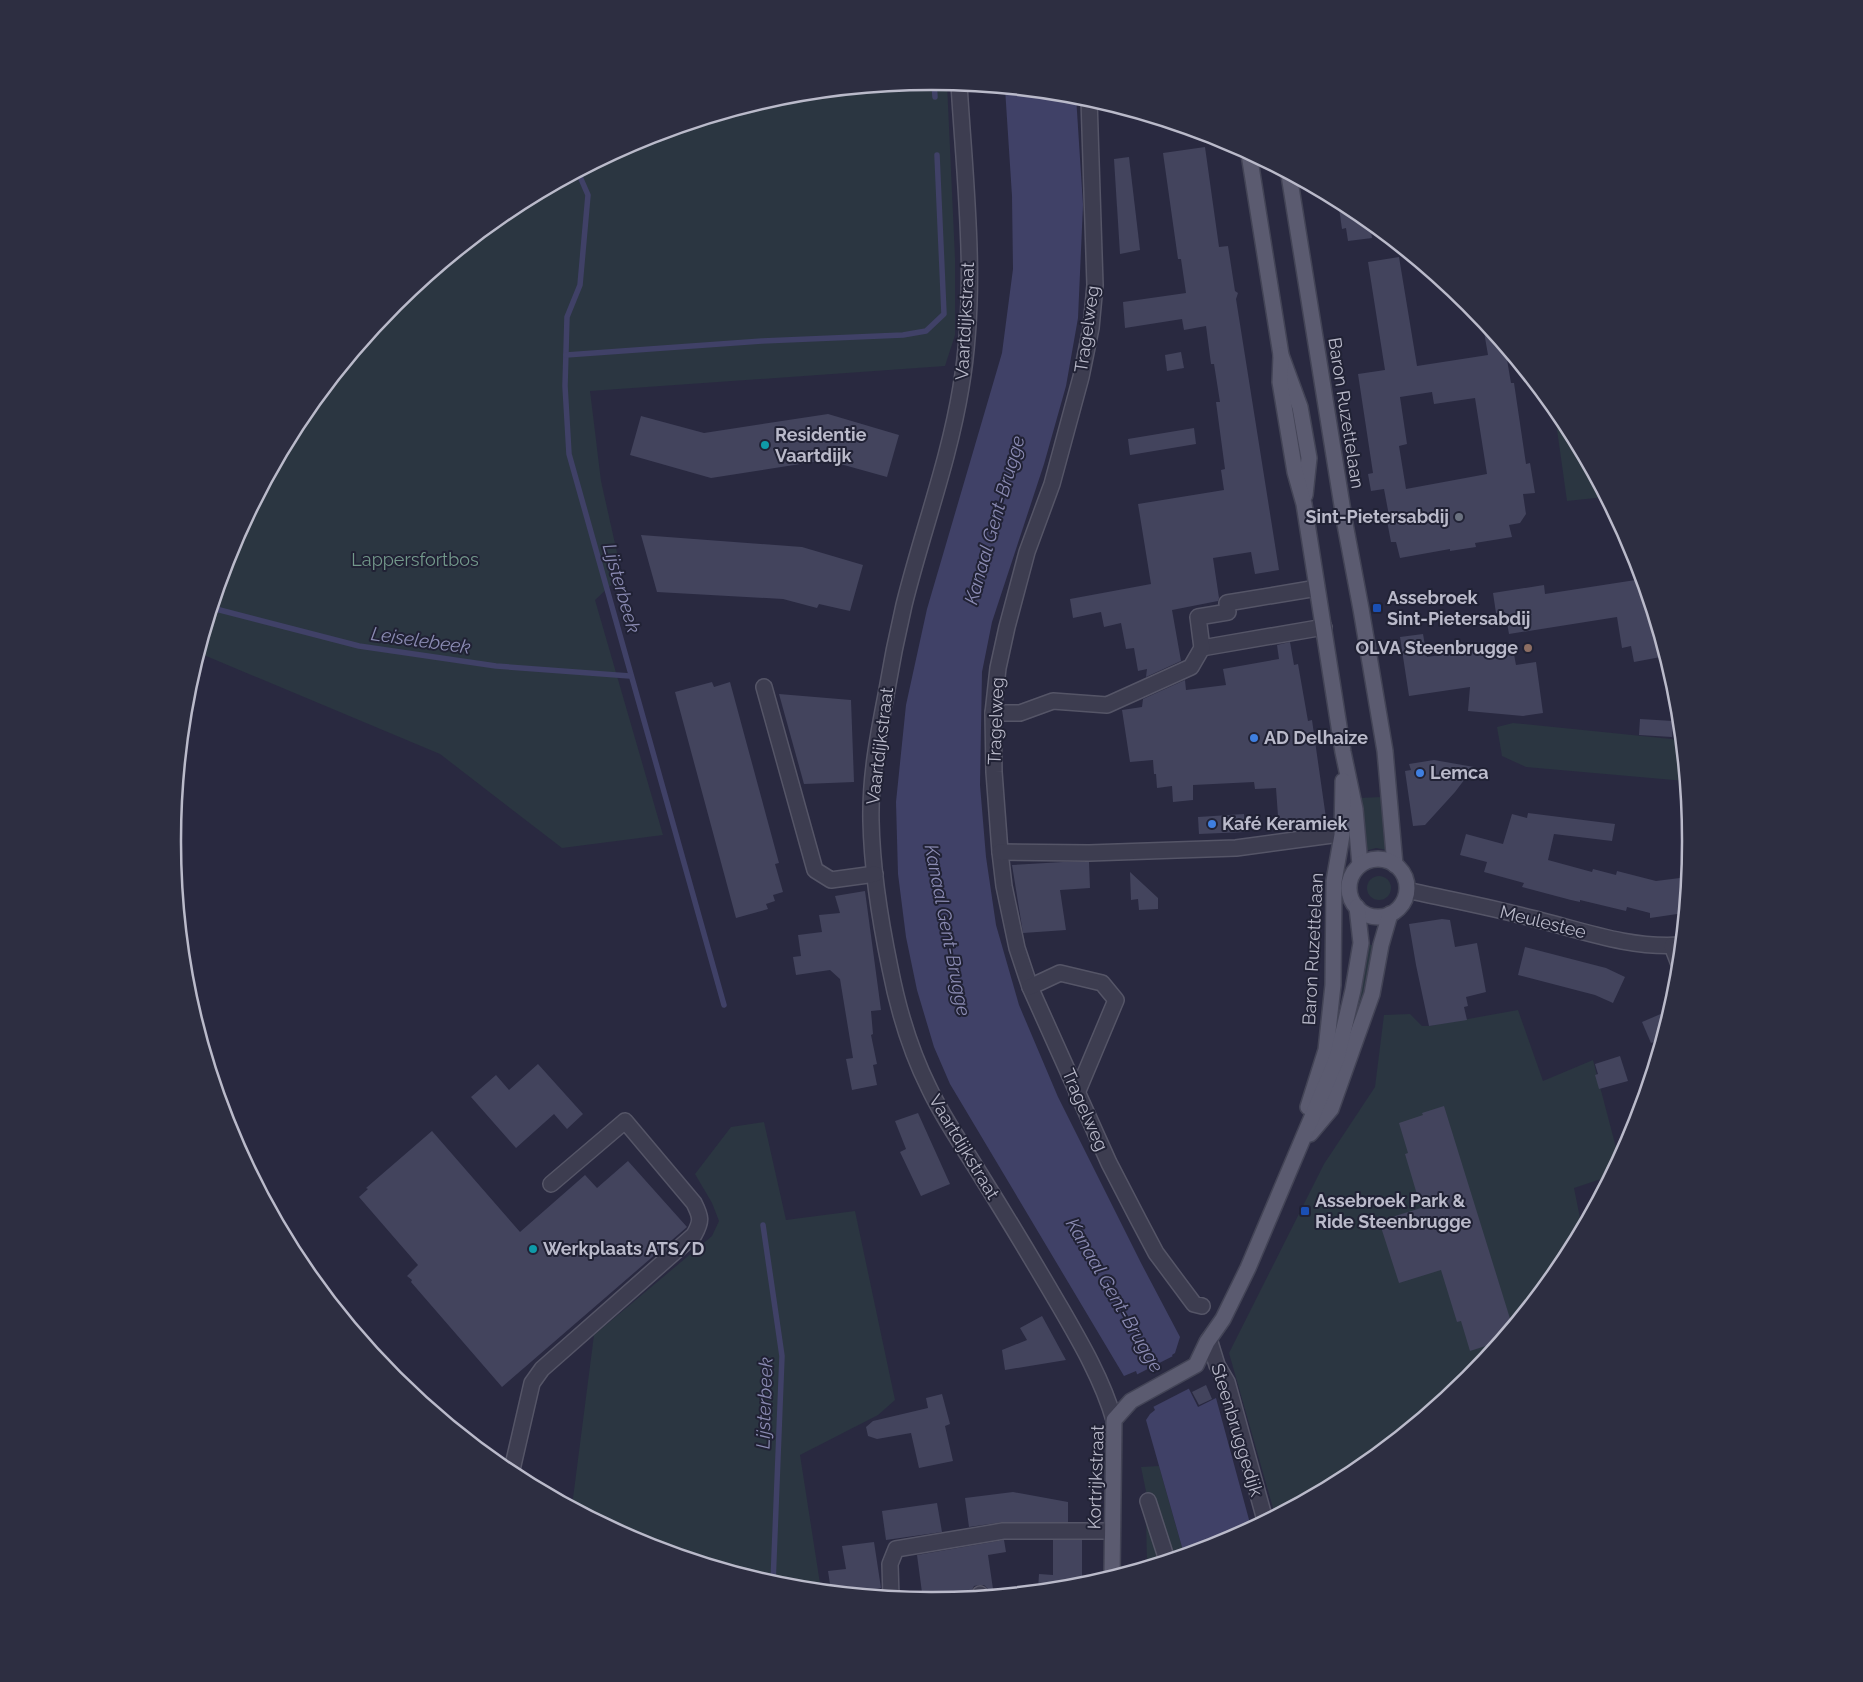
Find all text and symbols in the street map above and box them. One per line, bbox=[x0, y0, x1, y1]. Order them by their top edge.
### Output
street label: Vaartdijkstraat bbox=[951, 261, 978, 381]
street label: Tragelweg bbox=[1070, 284, 1103, 374]
street label: Baron Ruzettelaan bbox=[1324, 336, 1369, 490]
place label: Residentie Vaartdijk bbox=[775, 424, 867, 466]
water label: Kanaal Gent-Brugge bbox=[959, 433, 1029, 607]
marker: Residentie Vaartdijk bbox=[759, 439, 771, 451]
place label: Sint-Pietersabdij bbox=[1306, 506, 1449, 527]
marker: Sint-Pietersabdij bbox=[1453, 511, 1465, 523]
water label: Lijsterbeek bbox=[599, 541, 645, 635]
park label: Lappersfortbos bbox=[351, 549, 479, 570]
place label: Assebroek Sint-Pietersabdij bbox=[1387, 587, 1530, 629]
marker: Assebroek Sint-Pietersabdij bbox=[1371, 602, 1383, 614]
water label: Leiselebeek bbox=[370, 622, 472, 658]
place label: OLVA Steenbrugge bbox=[1355, 637, 1518, 658]
marker: OLVA Steenbrugge bbox=[1522, 642, 1534, 654]
street label: Tragelweg bbox=[983, 677, 1008, 765]
street label: Vaartdijkstraat bbox=[862, 686, 897, 806]
place label: AD Delhaize bbox=[1264, 727, 1368, 748]
marker: AD Delhaize bbox=[1248, 732, 1260, 744]
place label: Lemca bbox=[1430, 762, 1488, 783]
marker: Lemca bbox=[1414, 767, 1426, 779]
place label: Kafé Keramiek bbox=[1222, 813, 1348, 834]
marker: Kafé Keramiek bbox=[1206, 818, 1218, 830]
water label: Kanaal Gent-Brugge bbox=[921, 842, 975, 1018]
street label: Baron Ruzettelaan bbox=[1298, 872, 1327, 1026]
street label: Meulestee bbox=[1498, 901, 1589, 942]
street label: Tragelweg bbox=[1058, 1065, 1113, 1154]
street label: Vaartdijkstraat bbox=[925, 1091, 1004, 1203]
place label: Assebroek Park & Ride Steenbrugge bbox=[1315, 1190, 1472, 1232]
marker: Assebroek Park & Ride Steenbrugge bbox=[1299, 1205, 1311, 1217]
water label: Kanaal Gent-Brugge bbox=[1062, 1214, 1168, 1376]
place label: Werkplaats ATS/D bbox=[543, 1238, 704, 1259]
marker: Werkplaats ATS/D bbox=[527, 1243, 539, 1255]
water label: Lijsterbeek bbox=[751, 1357, 777, 1449]
street label: Steenbruggedijk bbox=[1207, 1361, 1268, 1499]
street label: Kortrijkstraat bbox=[1083, 1424, 1108, 1530]

